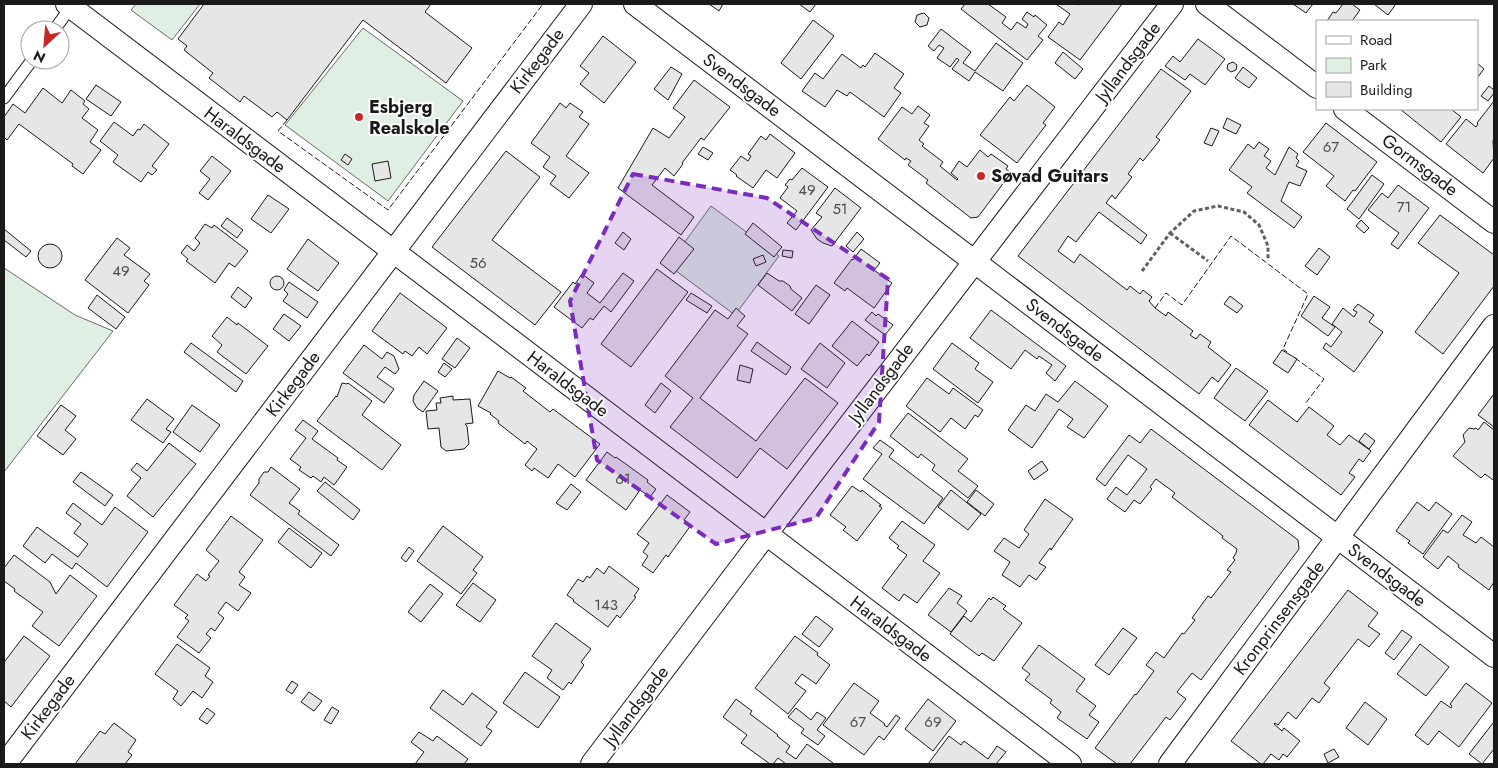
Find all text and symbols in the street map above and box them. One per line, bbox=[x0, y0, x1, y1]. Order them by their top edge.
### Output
street label: Jyllandsgade bbox=[1088, 16, 1167, 109]
north arrow bbox=[20, 20, 70, 70]
legend bbox=[1316, 20, 1478, 110]
street label: Kirkegade bbox=[504, 23, 570, 99]
text: Road bbox=[1360, 29, 1392, 51]
text: N bbox=[30, 45, 49, 68]
street label: Svendsgade bbox=[697, 47, 787, 123]
text: Park bbox=[1360, 54, 1387, 76]
text: Building bbox=[1360, 79, 1412, 101]
place label: Esbjerg Realskole bbox=[369, 94, 450, 141]
street label: Haraldsgade bbox=[199, 101, 291, 179]
marker: Esbjerg Realskole bbox=[353, 111, 365, 123]
street label: Gormsgade bbox=[1376, 128, 1464, 202]
house number: 67 bbox=[1323, 136, 1339, 158]
place label: Søvad Guitars bbox=[991, 163, 1109, 189]
marker: Søvad Guitars bbox=[975, 170, 987, 182]
house number: 49 bbox=[798, 179, 816, 201]
house number: 71 bbox=[1397, 196, 1411, 218]
house number: 51 bbox=[832, 198, 848, 220]
house number: 56 bbox=[469, 252, 487, 274]
house number: 49 bbox=[112, 260, 130, 282]
street label: Svendsgade bbox=[1020, 292, 1110, 368]
street label: Jyllandsgade bbox=[841, 337, 920, 430]
street label: Haraldsgade bbox=[522, 345, 614, 423]
street label: Kirkegade bbox=[260, 346, 326, 422]
house number: 61 bbox=[615, 468, 631, 490]
street label: Svendsgade bbox=[1342, 537, 1432, 613]
street label: Kronprinsensgade bbox=[1227, 555, 1331, 681]
street label: Haraldsgade bbox=[845, 590, 937, 668]
house number: 143 bbox=[594, 594, 618, 616]
street label: Jyllandsgade bbox=[596, 660, 675, 753]
street label: Kirkegade bbox=[15, 669, 81, 745]
house number: 67 bbox=[850, 711, 866, 733]
house number: 69 bbox=[924, 711, 942, 733]

